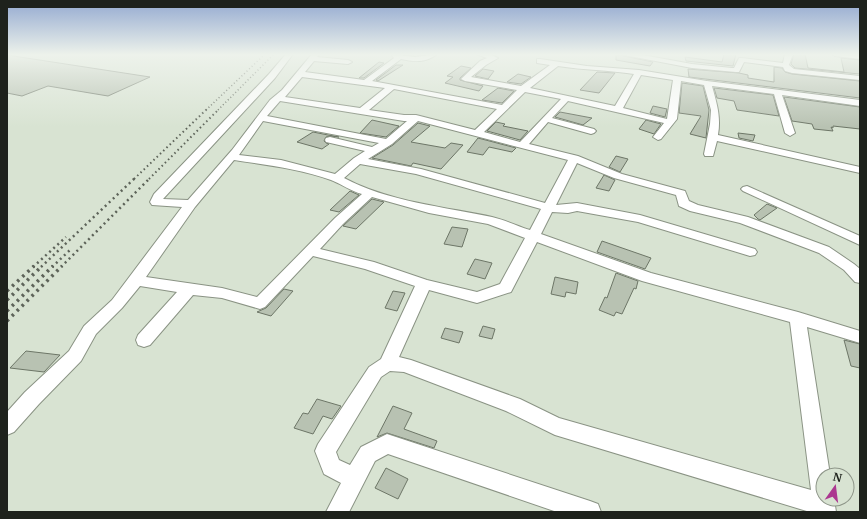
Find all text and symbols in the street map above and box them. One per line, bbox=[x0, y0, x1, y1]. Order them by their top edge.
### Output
north arrow bbox=[815, 467, 855, 507]
text: N bbox=[832, 469, 844, 485]

